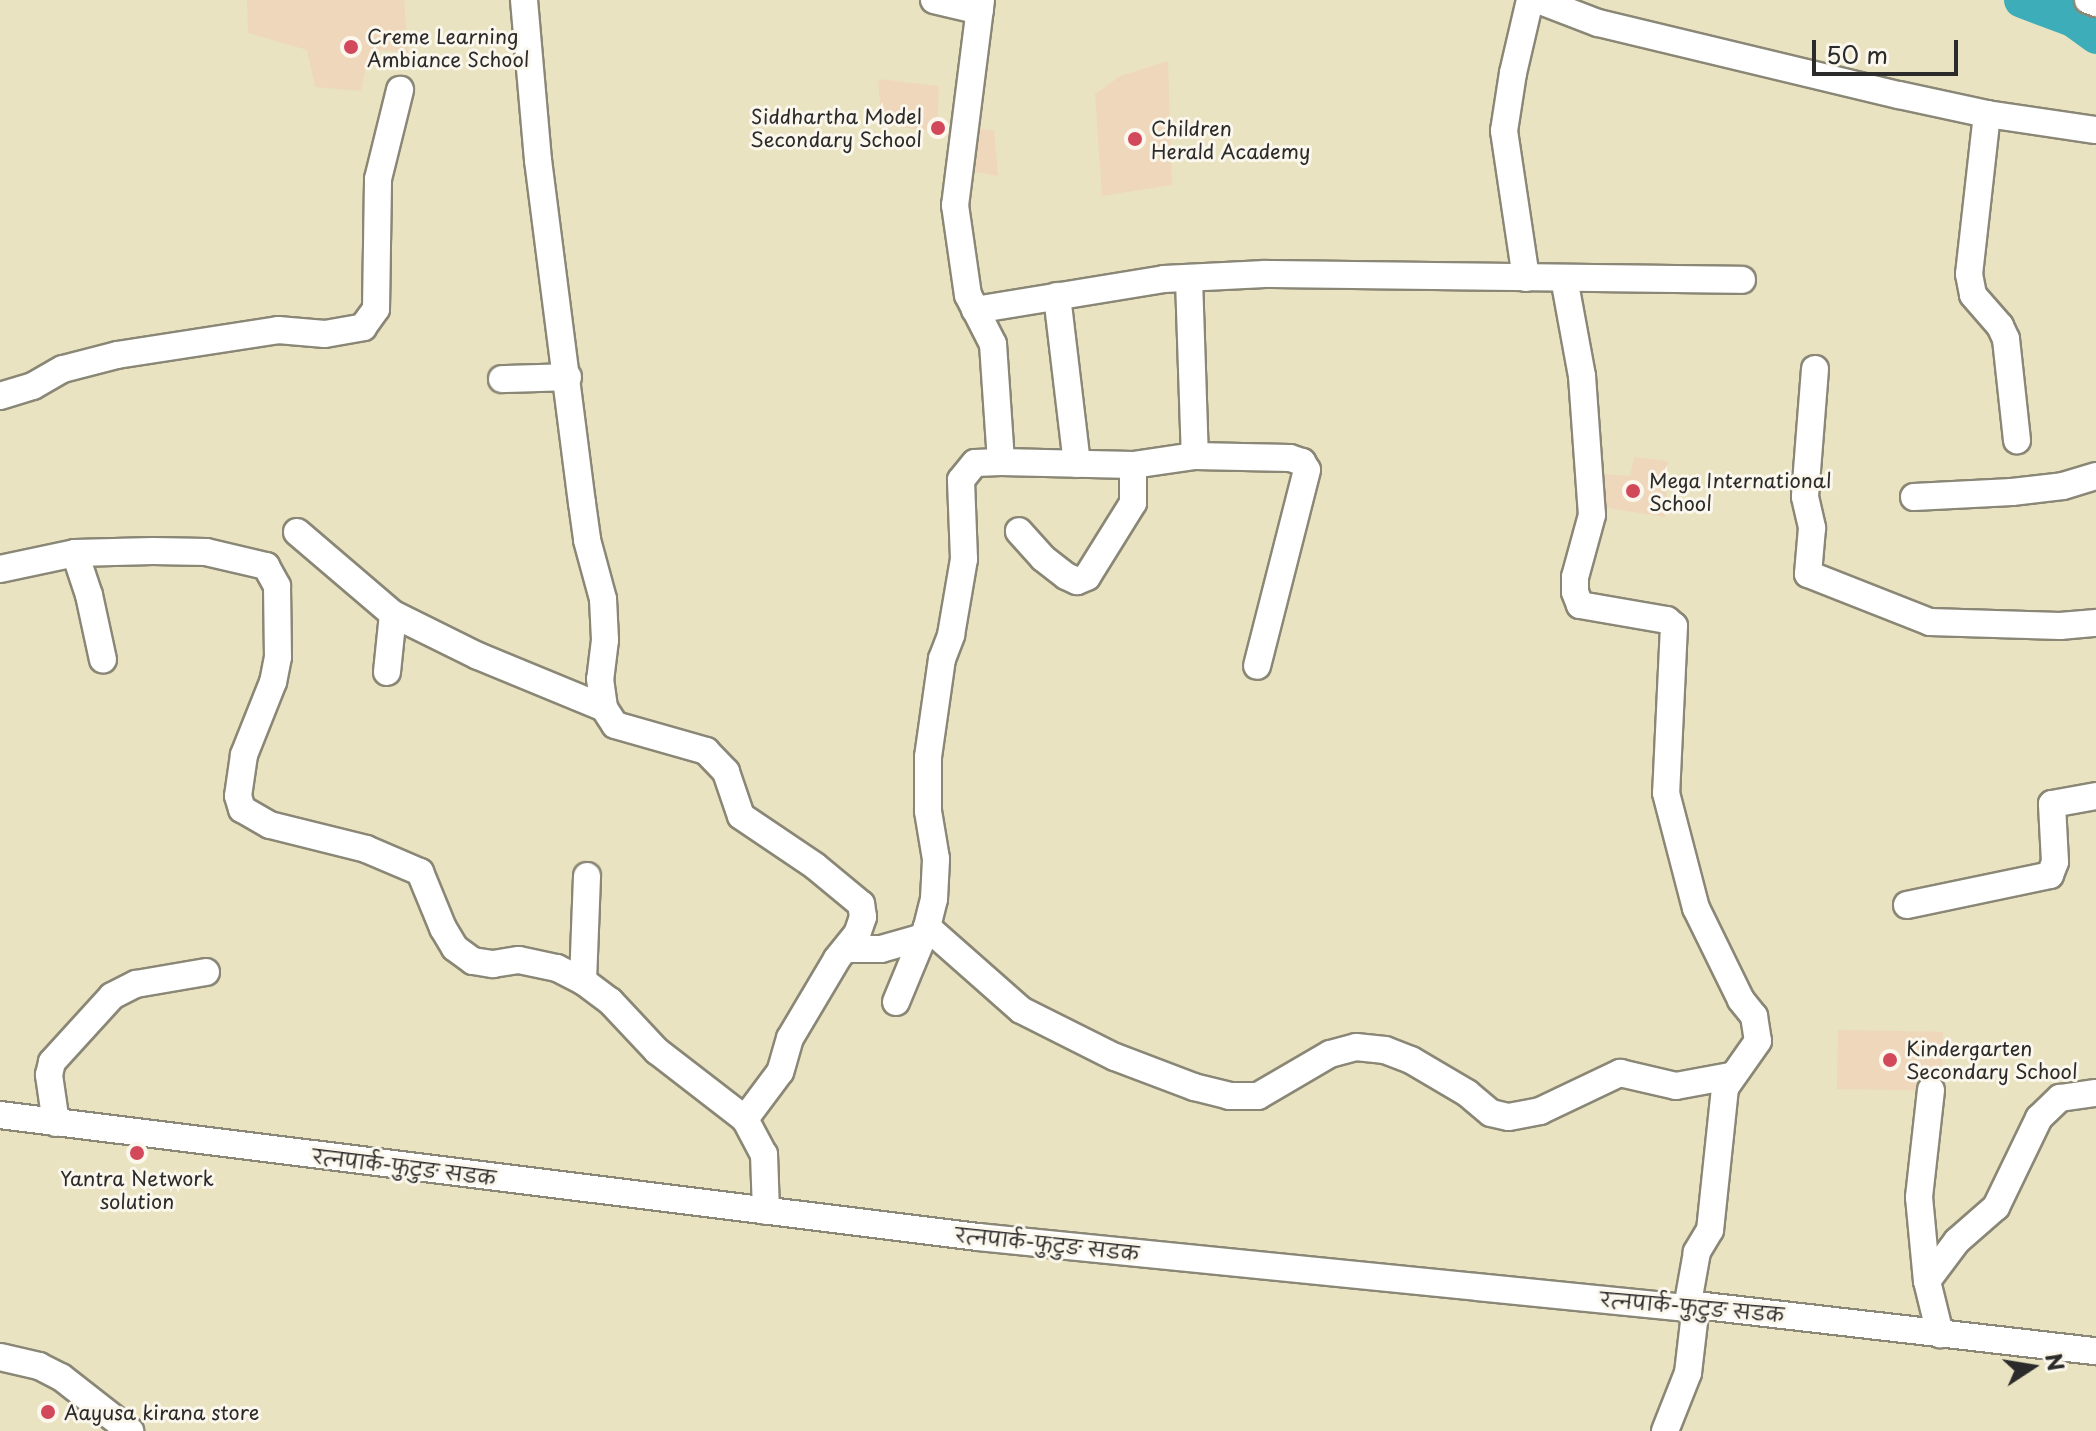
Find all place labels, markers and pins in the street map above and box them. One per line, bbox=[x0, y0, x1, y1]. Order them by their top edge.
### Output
place label: Creme Learning Ambiance School bbox=[367, 24, 531, 71]
marker: Creme Learning Ambiance School bbox=[342, 38, 360, 56]
place label: Siddhartha Model Secondary School bbox=[750, 104, 922, 151]
place label: Children Herald Academy bbox=[1151, 116, 1312, 163]
marker: Siddhartha Model Secondary School bbox=[929, 119, 947, 137]
marker: Children Herald Academy bbox=[1126, 130, 1144, 148]
place label: Mega International School bbox=[1649, 468, 1836, 515]
marker: Mega International School bbox=[1624, 482, 1642, 500]
place label: Kindergarten Secondary School bbox=[1906, 1036, 2078, 1083]
marker: Kindergarten Secondary School bbox=[1881, 1051, 1899, 1069]
marker: Yantra Network solution bbox=[128, 1144, 146, 1162]
place label: Yantra Network solution bbox=[60, 1166, 214, 1213]
place label: Aayusa kirana store bbox=[64, 1400, 259, 1424]
marker: Aayusa kirana store bbox=[39, 1403, 57, 1421]

